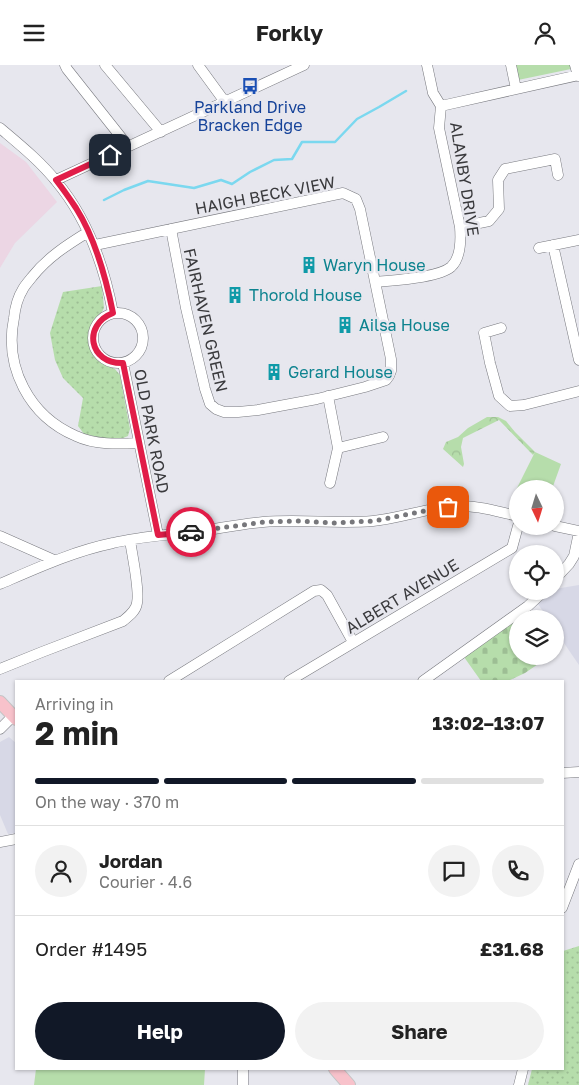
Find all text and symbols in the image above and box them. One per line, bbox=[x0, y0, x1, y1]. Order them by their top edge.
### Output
icon: menu bbox=[20, 19, 48, 47]
text: Forkly bbox=[256, 19, 323, 46]
icon: person bbox=[531, 19, 559, 47]
bus stop icon: Parkland Drive Bracken Edge bbox=[240, 76, 260, 96]
place label: Parkland Drive Bracken Edge bbox=[194, 97, 306, 135]
street label: ALANBY DRIVE bbox=[446, 121, 484, 237]
pin bbox=[89, 134, 131, 176]
icon: home bbox=[96, 141, 124, 169]
street label: HAIGH BECK VIEW bbox=[193, 172, 337, 218]
street label: FAIRHAVEN GREEN bbox=[180, 246, 232, 394]
building icon: Waryn House bbox=[299, 255, 319, 275]
place label: Waryn House bbox=[323, 255, 425, 275]
building icon: Thorold House bbox=[225, 285, 245, 305]
place label: Thorold House bbox=[249, 285, 362, 305]
building icon: Ailsa House bbox=[335, 315, 355, 335]
place label: Ailsa House bbox=[359, 315, 450, 335]
building icon: Gerard House bbox=[264, 362, 284, 382]
place label: Gerard House bbox=[288, 362, 393, 382]
street label: OLD PARK ROAD bbox=[130, 367, 174, 495]
north arrow bbox=[509, 480, 564, 535]
map controls bbox=[509, 480, 564, 665]
pin bbox=[427, 486, 469, 528]
icon: bag bbox=[434, 493, 462, 521]
courier bbox=[166, 507, 216, 557]
icon: car bbox=[177, 518, 205, 546]
button: locate bbox=[509, 545, 564, 600]
street label: ALBERT AVENUE bbox=[342, 554, 462, 638]
button: layers bbox=[509, 610, 564, 665]
text: Arriving in bbox=[35, 694, 114, 714]
text: 13:02–13:07 bbox=[432, 711, 544, 734]
text: 2 min bbox=[35, 714, 119, 752]
text: On the way · 370 m bbox=[35, 792, 179, 812]
button: person bbox=[35, 845, 87, 897]
button: chat bbox=[428, 845, 480, 897]
button: phone bbox=[492, 845, 544, 897]
text: Jordan bbox=[99, 849, 163, 872]
text: Courier · 4.6 bbox=[99, 872, 192, 892]
text: Order #1495 bbox=[35, 937, 147, 960]
text: £31.68 bbox=[480, 937, 544, 960]
button: Help bbox=[35, 1002, 285, 1060]
button: Share bbox=[295, 1002, 544, 1060]

